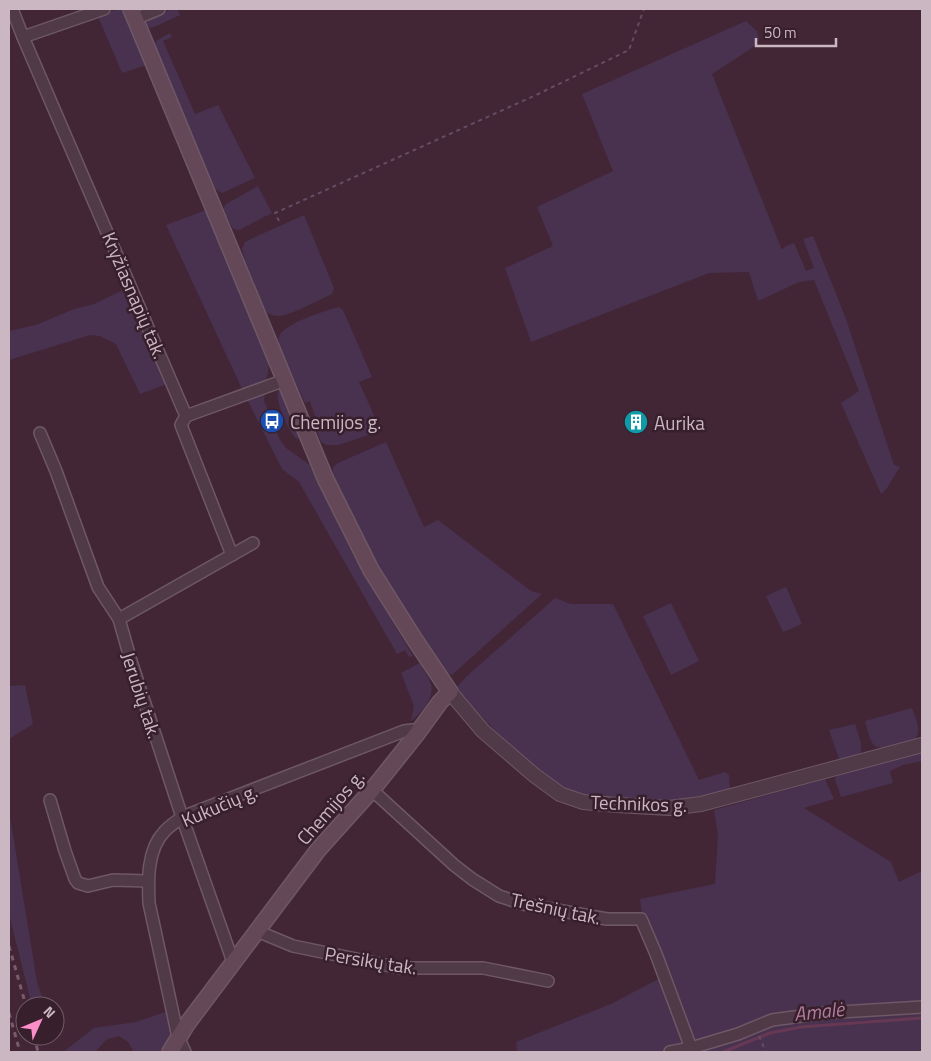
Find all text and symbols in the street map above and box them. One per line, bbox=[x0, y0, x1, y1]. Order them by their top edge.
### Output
scale bar bbox=[756, 15, 836, 47]
text: 50 m bbox=[764, 21, 797, 44]
street label: Kryžiasnapių tak. bbox=[95, 227, 175, 363]
place label: Chemijos g. bbox=[290, 407, 381, 436]
bus stop icon: Chemijos g. bbox=[259, 408, 285, 434]
place label: Aurika bbox=[654, 408, 705, 437]
building icon: Aurika bbox=[623, 409, 649, 435]
street label: Jerubių tak. bbox=[114, 648, 170, 742]
street label: Chemijos g. bbox=[289, 763, 371, 851]
street label: Kukučių g. bbox=[176, 776, 262, 834]
street label: Technikos g. bbox=[590, 787, 688, 819]
street label: Trešnių tak. bbox=[508, 884, 604, 932]
street label: Persikų tak. bbox=[323, 938, 419, 982]
water label: Amalė bbox=[792, 993, 847, 1029]
north arrow bbox=[15, 996, 65, 1046]
text: N bbox=[39, 1001, 61, 1022]

